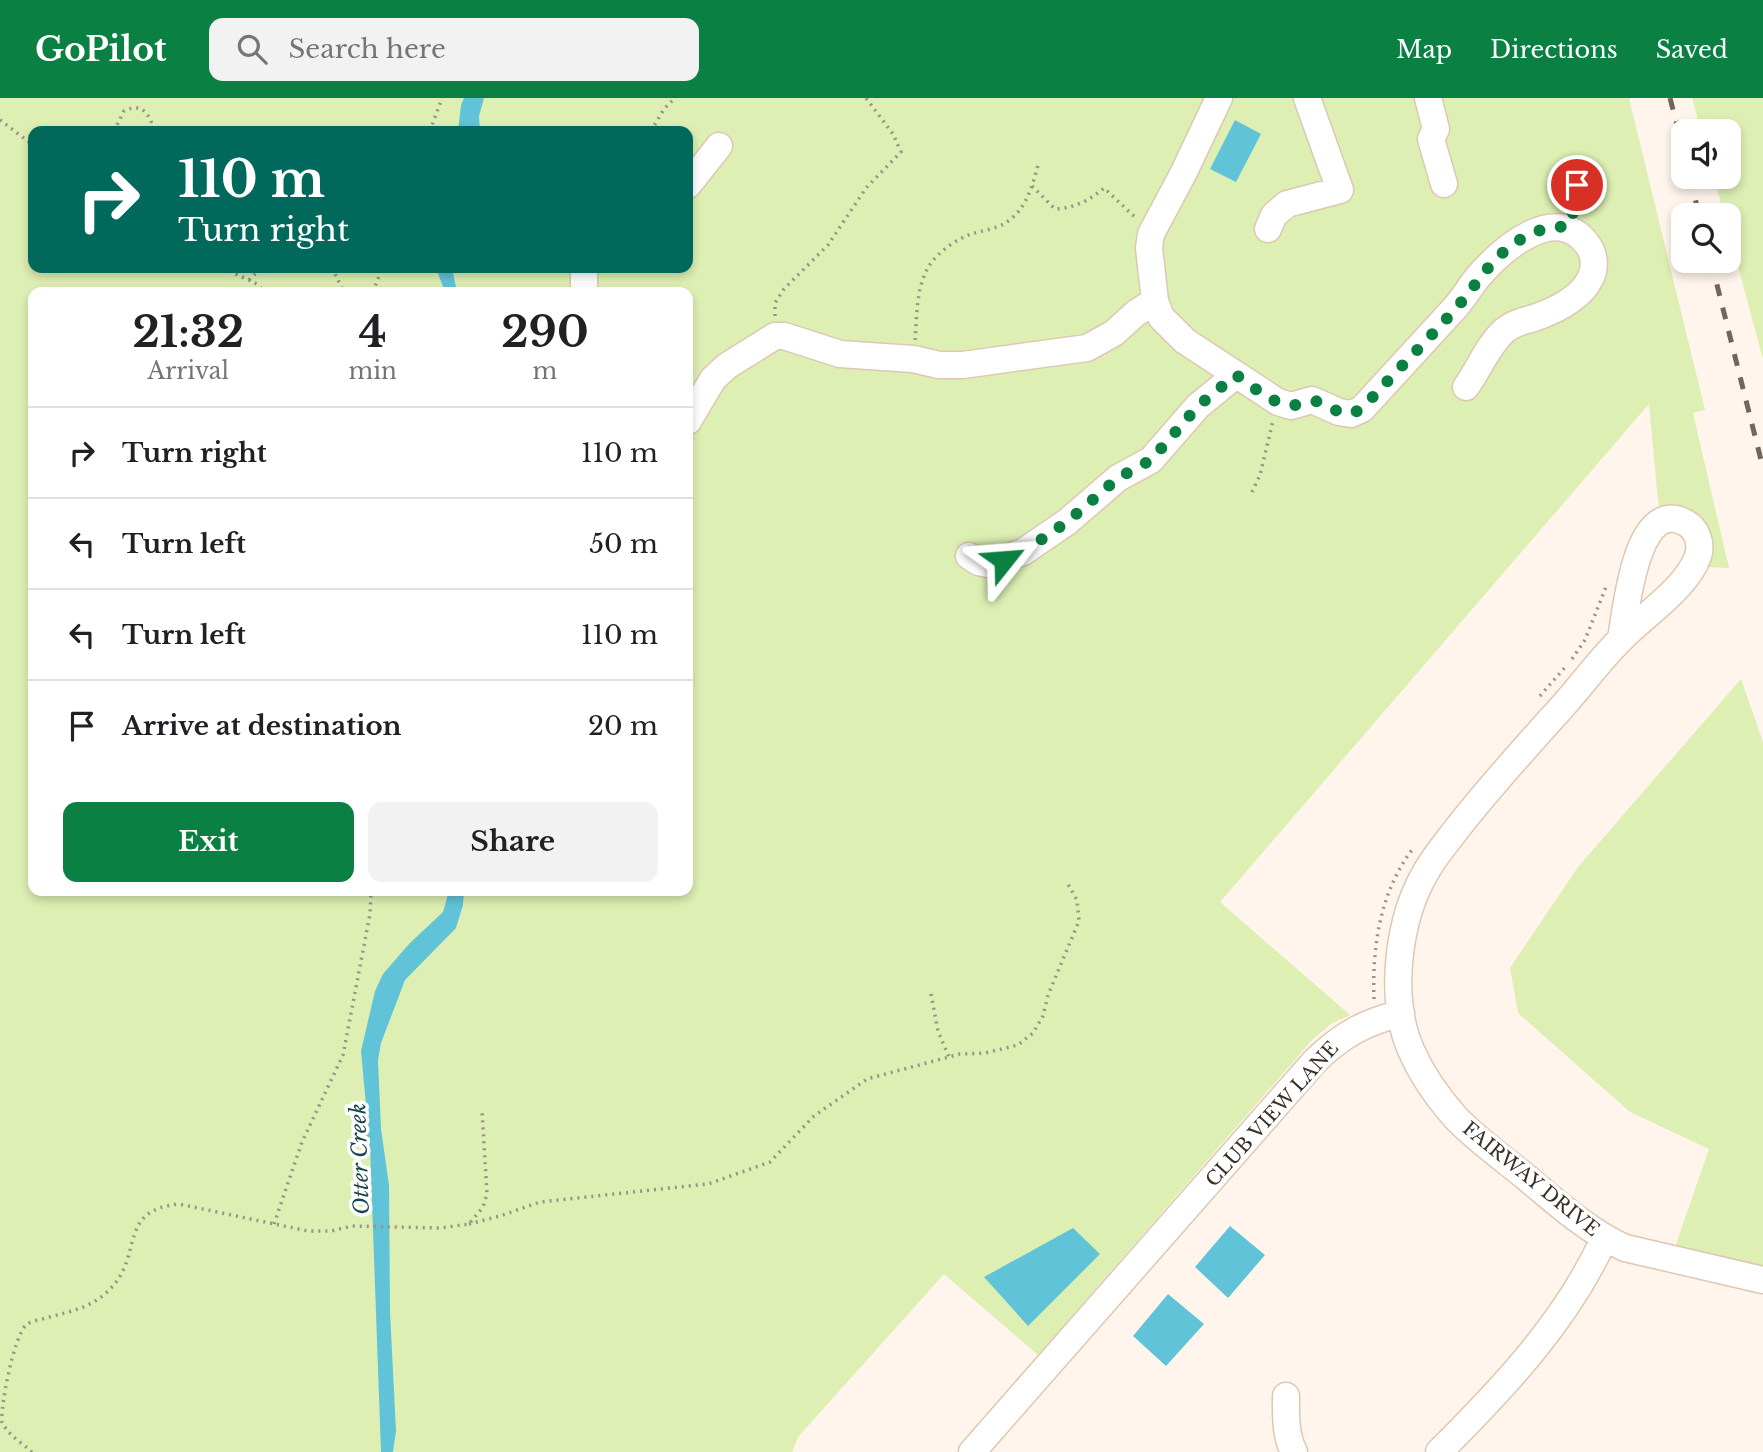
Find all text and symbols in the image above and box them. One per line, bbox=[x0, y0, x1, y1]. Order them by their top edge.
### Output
search box bbox=[209, 18, 699, 81]
text: GoPilot bbox=[35, 29, 167, 70]
icon: search bbox=[233, 30, 271, 68]
text: Search here bbox=[289, 33, 446, 65]
text: Map bbox=[1396, 35, 1452, 64]
text: Directions bbox=[1490, 35, 1618, 64]
text: Saved bbox=[1656, 35, 1728, 64]
map controls bbox=[1671, 119, 1741, 273]
button: sound bbox=[1671, 119, 1741, 189]
text: 110 m bbox=[178, 149, 325, 210]
icon: right bbox=[63, 154, 154, 245]
pin bbox=[1547, 155, 1607, 215]
icon: arrive bbox=[1558, 166, 1596, 204]
button: search bbox=[1671, 203, 1741, 273]
text: Turn right bbox=[178, 210, 349, 250]
text: 21:32 bbox=[132, 306, 244, 358]
text: 4 bbox=[359, 306, 387, 358]
text: 290 bbox=[501, 306, 589, 358]
text: Arrival bbox=[148, 357, 229, 385]
text: min bbox=[348, 357, 397, 385]
text: m bbox=[533, 357, 557, 385]
icon: right bbox=[63, 434, 101, 472]
text: Turn right bbox=[122, 437, 267, 469]
text: 110 m bbox=[581, 437, 658, 469]
position arrow bbox=[967, 523, 1041, 597]
icon: left bbox=[63, 525, 101, 563]
text: Turn left bbox=[122, 528, 246, 560]
text: 50 m bbox=[589, 528, 658, 560]
icon: left bbox=[63, 616, 101, 654]
text: Turn left bbox=[122, 619, 246, 651]
text: 110 m bbox=[581, 619, 658, 651]
icon: arrive bbox=[63, 707, 101, 745]
text: Arrive at destination bbox=[122, 710, 402, 742]
text: 20 m bbox=[588, 710, 658, 742]
button: Exit bbox=[63, 802, 354, 882]
button: Share bbox=[368, 802, 658, 882]
street label: CLUB VIEW LANE bbox=[1201, 1037, 1343, 1191]
water label: Otter Creek bbox=[345, 1103, 375, 1215]
street label: FAIRWAY DRIVE bbox=[1458, 1117, 1604, 1241]

